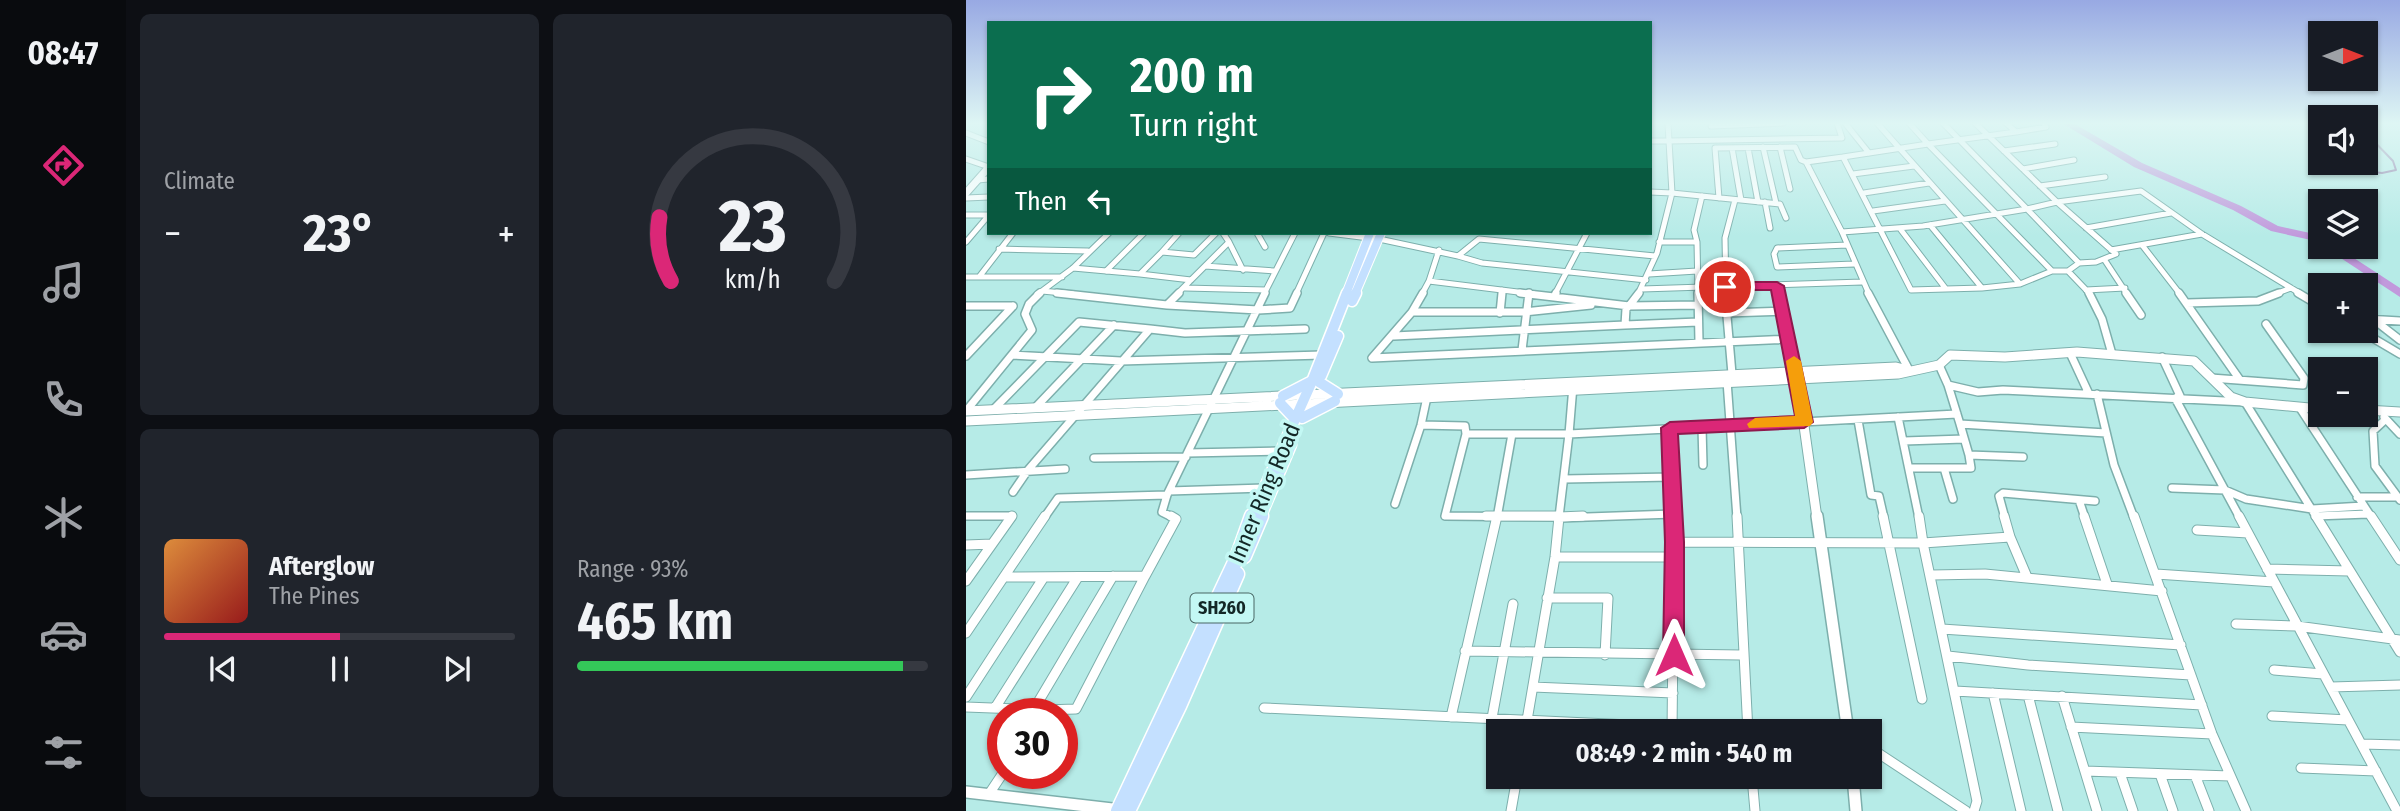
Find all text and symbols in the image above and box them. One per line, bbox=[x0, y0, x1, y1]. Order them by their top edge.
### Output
north arrow bbox=[2308, 21, 2378, 91]
map controls bbox=[2308, 21, 2378, 427]
text: 08:47 bbox=[28, 34, 98, 72]
text: 200 m bbox=[1130, 46, 1254, 105]
icon: right bbox=[1015, 49, 1106, 140]
button: sound bbox=[2308, 105, 2378, 175]
text: Turn right bbox=[1130, 106, 1257, 144]
icon: directions bbox=[39, 141, 88, 190]
text: Climate bbox=[164, 167, 235, 195]
icon: left bbox=[1081, 182, 1119, 220]
text: 23 bbox=[717, 183, 787, 270]
text: Then bbox=[1015, 186, 1067, 217]
button: layers bbox=[2308, 189, 2378, 259]
text: 23° bbox=[303, 202, 376, 265]
text: − bbox=[164, 211, 181, 257]
text: + bbox=[498, 211, 515, 257]
pin bbox=[1695, 257, 1755, 317]
icon: music bbox=[39, 258, 88, 307]
text: km/h bbox=[725, 264, 780, 294]
icon: arrive bbox=[1706, 268, 1744, 306]
button: + bbox=[2308, 273, 2378, 343]
button: − bbox=[2308, 357, 2378, 427]
icon: phone bbox=[39, 375, 88, 424]
street label: Inner Ring Road bbox=[1222, 419, 1306, 567]
icon: climate bbox=[39, 493, 88, 542]
text: Afterglow bbox=[269, 551, 374, 582]
text: Range · 93% bbox=[577, 555, 688, 583]
text: The Pines bbox=[269, 582, 360, 610]
text: 465 km bbox=[577, 590, 733, 653]
road number: SH260 bbox=[1190, 594, 1254, 622]
icon: car bbox=[39, 610, 88, 659]
position arrow bbox=[1637, 618, 1711, 692]
icon: previous bbox=[204, 650, 242, 688]
icon: pause bbox=[321, 650, 359, 688]
icon: next bbox=[438, 650, 476, 688]
speed limit sign: 30 bbox=[987, 698, 1078, 789]
icon: filters bbox=[39, 728, 88, 777]
text: 08:49 · 2 min · 540 m bbox=[1576, 738, 1792, 769]

